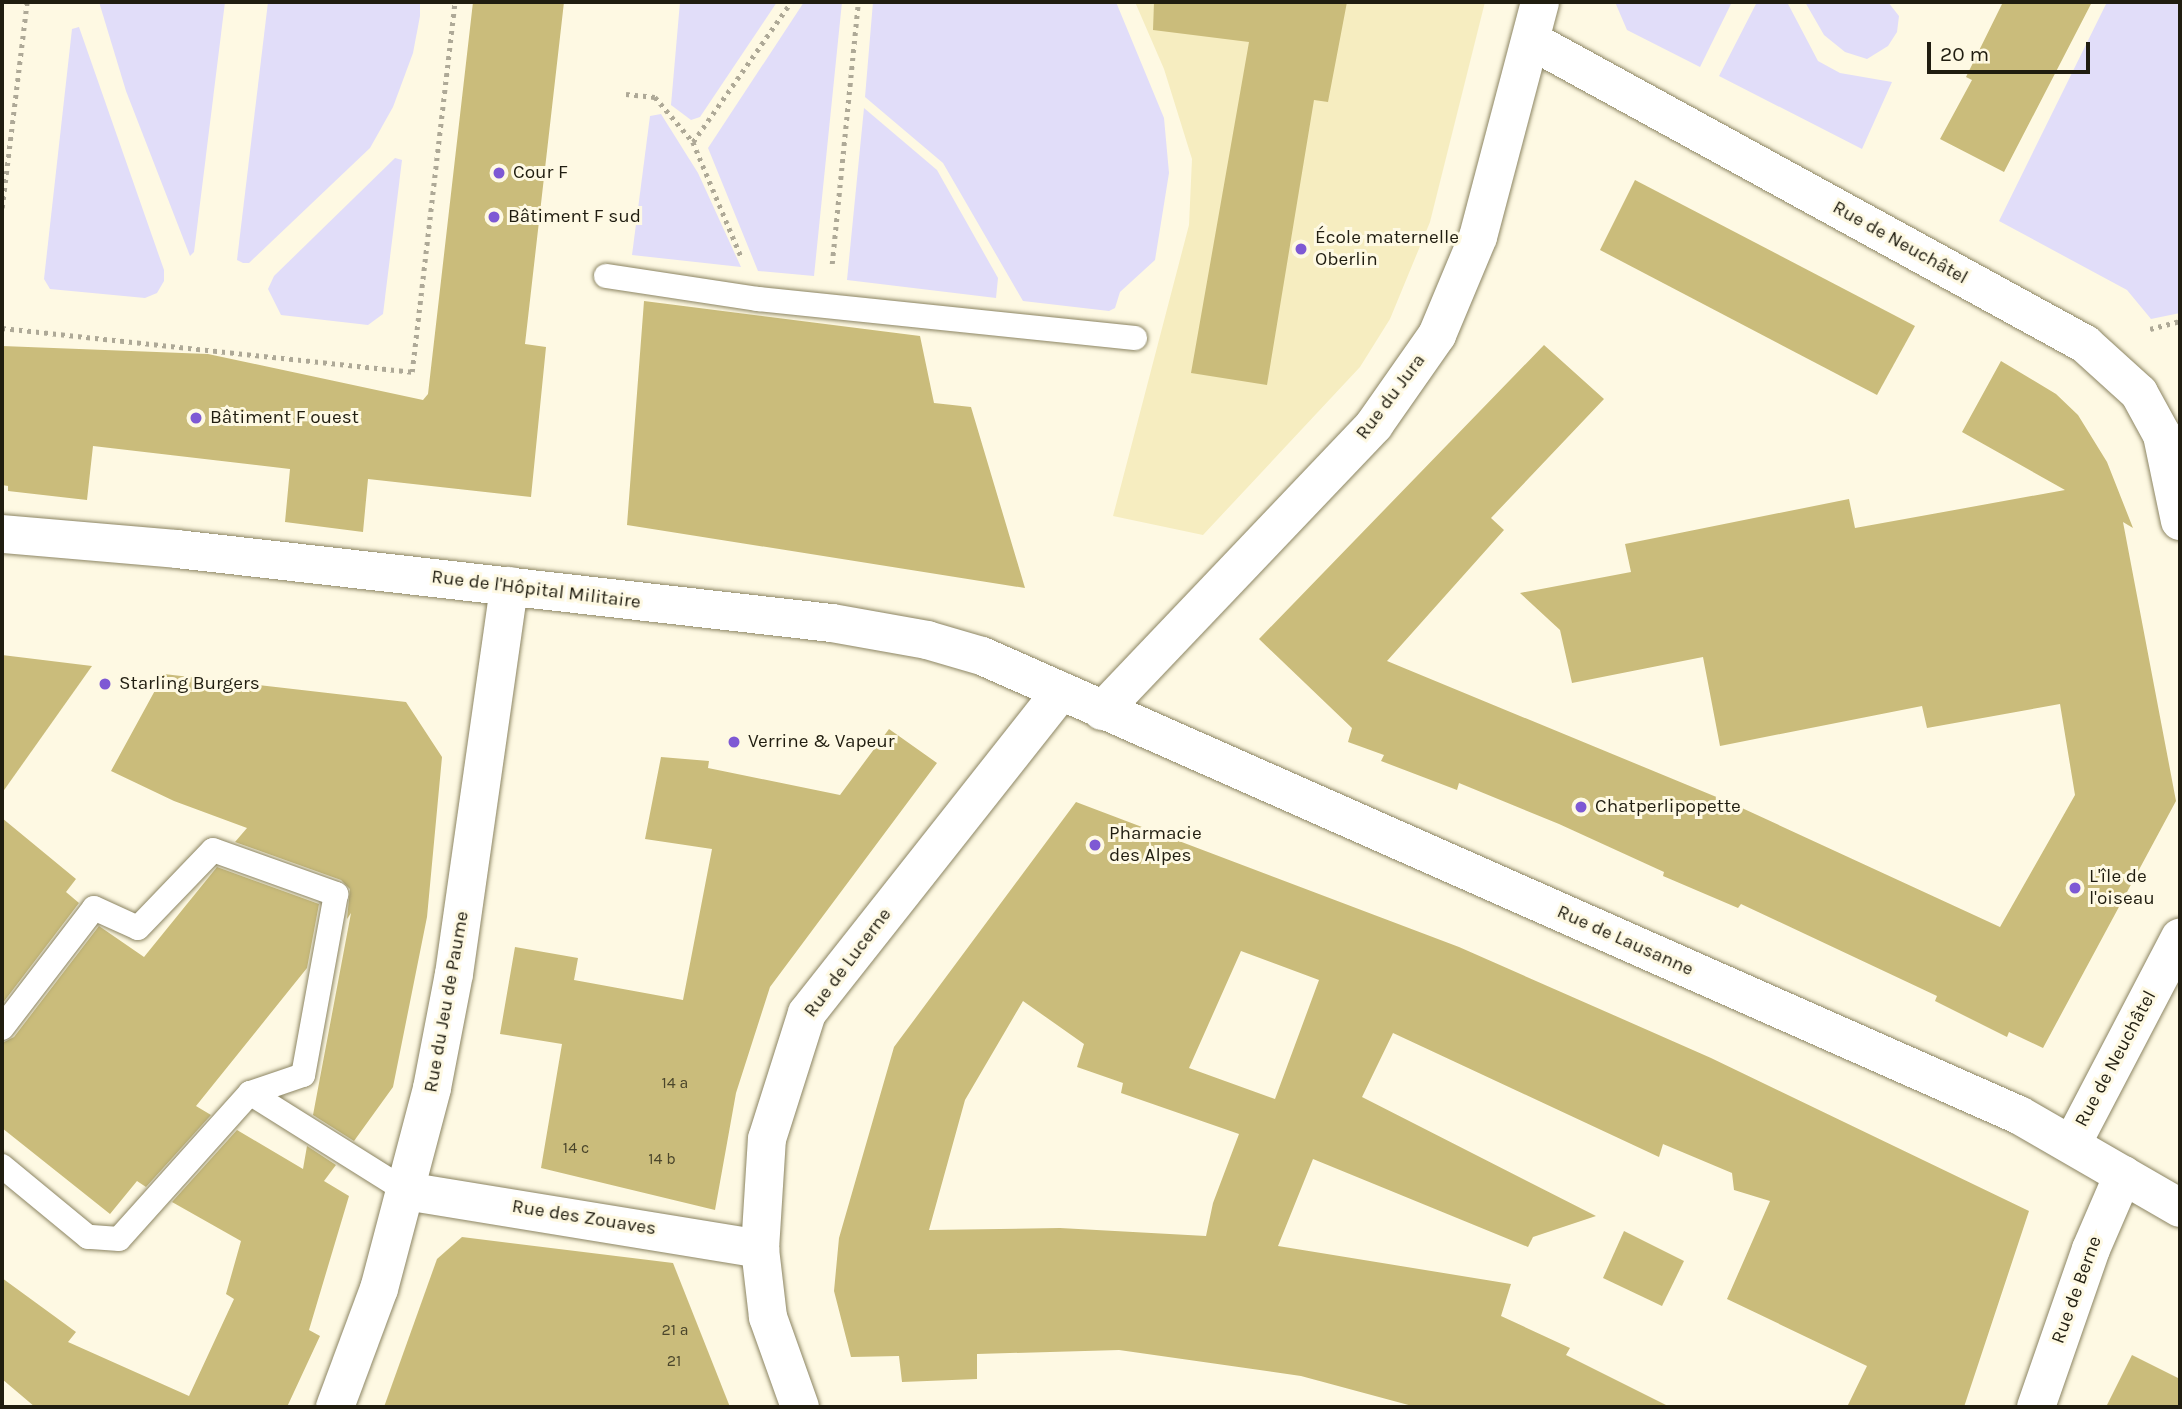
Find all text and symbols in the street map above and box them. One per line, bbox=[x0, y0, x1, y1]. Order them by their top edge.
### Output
scale bar bbox=[1930, 28, 2093, 72]
text: 20 m bbox=[1940, 42, 1989, 66]
place label: Cour F bbox=[513, 162, 568, 184]
marker: Cour F bbox=[491, 165, 507, 181]
street label: Rue de Neuchâtel bbox=[1828, 196, 1972, 290]
place label: Bâtiment F sud bbox=[508, 206, 641, 228]
marker: Bâtiment F sud bbox=[486, 209, 502, 225]
place label: École maternelle Oberlin bbox=[1315, 227, 1459, 271]
marker: École maternelle Oberlin bbox=[1293, 241, 1309, 257]
street label: Rue du Jura bbox=[1351, 350, 1431, 444]
place label: Bâtiment F ouest bbox=[210, 407, 359, 429]
marker: Bâtiment F ouest bbox=[188, 410, 204, 426]
street label: Rue de l'Hôpital Militaire bbox=[430, 566, 642, 614]
place label: Starling Burgers bbox=[119, 673, 260, 695]
marker: Starling Burgers bbox=[97, 676, 113, 692]
place label: Verrine & Vapeur bbox=[748, 731, 895, 753]
marker: Verrine & Vapeur bbox=[726, 734, 742, 750]
place label: Chatperlipopette bbox=[1595, 796, 1741, 818]
marker: Chatperlipopette bbox=[1573, 799, 1589, 815]
place label: Pharmacie des Alpes bbox=[1109, 823, 1202, 867]
marker: Pharmacie des Alpes bbox=[1087, 837, 1103, 853]
place label: L'île de l'oiseau bbox=[2089, 866, 2155, 910]
marker: L'île de l'oiseau bbox=[2067, 880, 2083, 896]
street label: Rue de Lausanne bbox=[1553, 901, 1697, 981]
street label: Rue de Lucerne bbox=[799, 904, 897, 1022]
street label: Rue du Jeu de Paume bbox=[420, 910, 474, 1094]
street label: Rue de Neuchâtel bbox=[2070, 987, 2162, 1131]
house number: 14 a bbox=[662, 1073, 688, 1093]
house number: 14 c bbox=[563, 1138, 589, 1158]
house number: 14 b bbox=[648, 1149, 676, 1169]
street label: Rue des Zouaves bbox=[510, 1195, 658, 1241]
street label: Rue de Berne bbox=[2047, 1233, 2107, 1347]
house number: 21 a bbox=[661, 1320, 689, 1340]
house number: 21 bbox=[667, 1351, 681, 1371]

